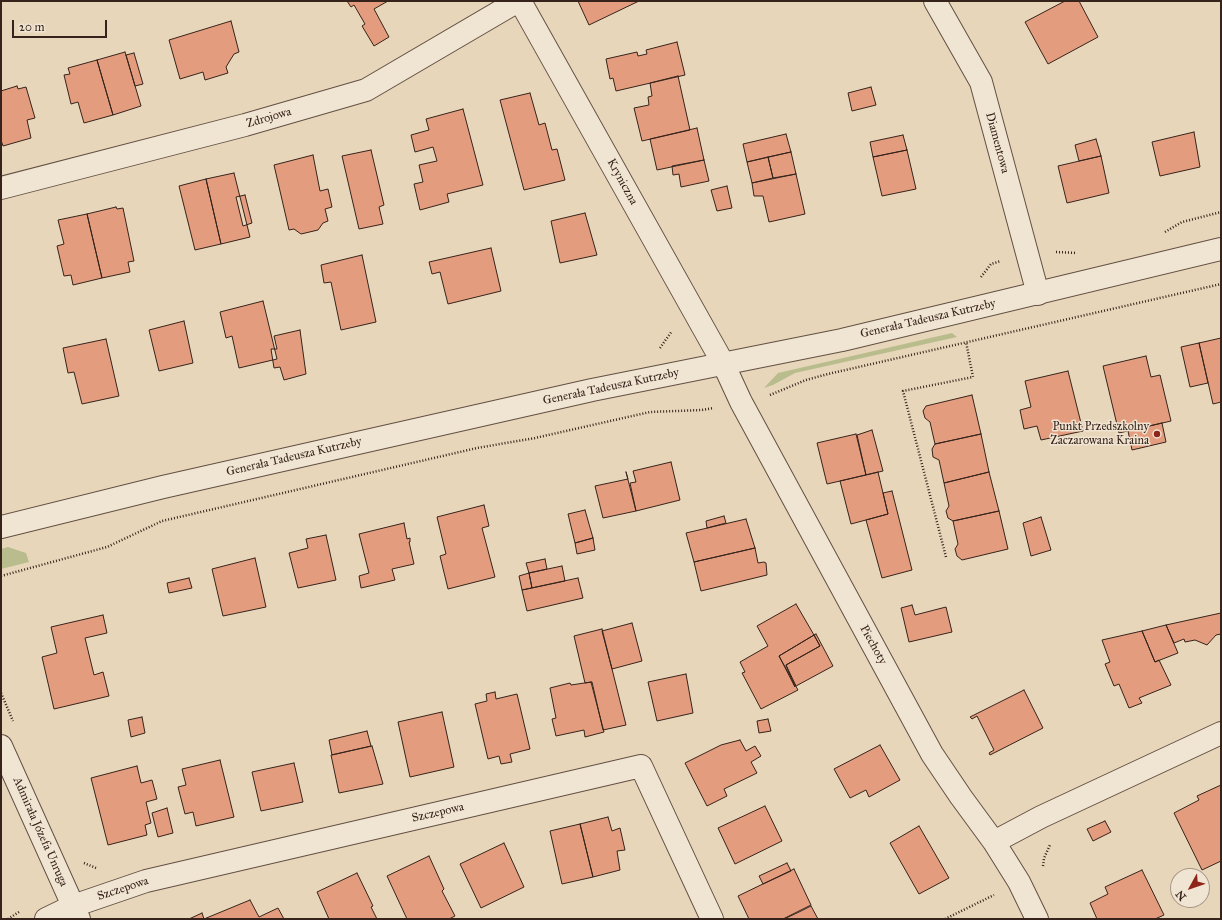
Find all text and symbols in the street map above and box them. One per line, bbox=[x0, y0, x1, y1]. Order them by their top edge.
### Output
scale bar bbox=[14, 12, 109, 38]
text: 20 m bbox=[19, 20, 45, 34]
street label: Zdrojowa bbox=[245, 105, 293, 131]
street label: Diamentowa bbox=[982, 111, 1012, 175]
street label: Kryniczna bbox=[603, 156, 641, 208]
street label: Generała Tadeusza Kutrzeby bbox=[859, 296, 997, 342]
street label: Generała Tadeusza Kutrzeby bbox=[542, 366, 680, 408]
place label: Punkt Przedszkolny Zaczarowana Kraina bbox=[1050, 420, 1149, 448]
marker: Punkt Przedszkolny Zaczarowana Kraina bbox=[1152, 429, 1162, 439]
street label: Generała Tadeusza Kutrzeby bbox=[225, 434, 363, 480]
street label: Piechoty bbox=[856, 623, 890, 667]
street label: Admirała Józefa Unruga bbox=[9, 775, 71, 889]
street label: Szczepowa bbox=[411, 800, 465, 826]
north arrow bbox=[1170, 868, 1210, 908]
street label: Szczepowa bbox=[96, 874, 150, 904]
text: N bbox=[1173, 888, 1189, 903]

